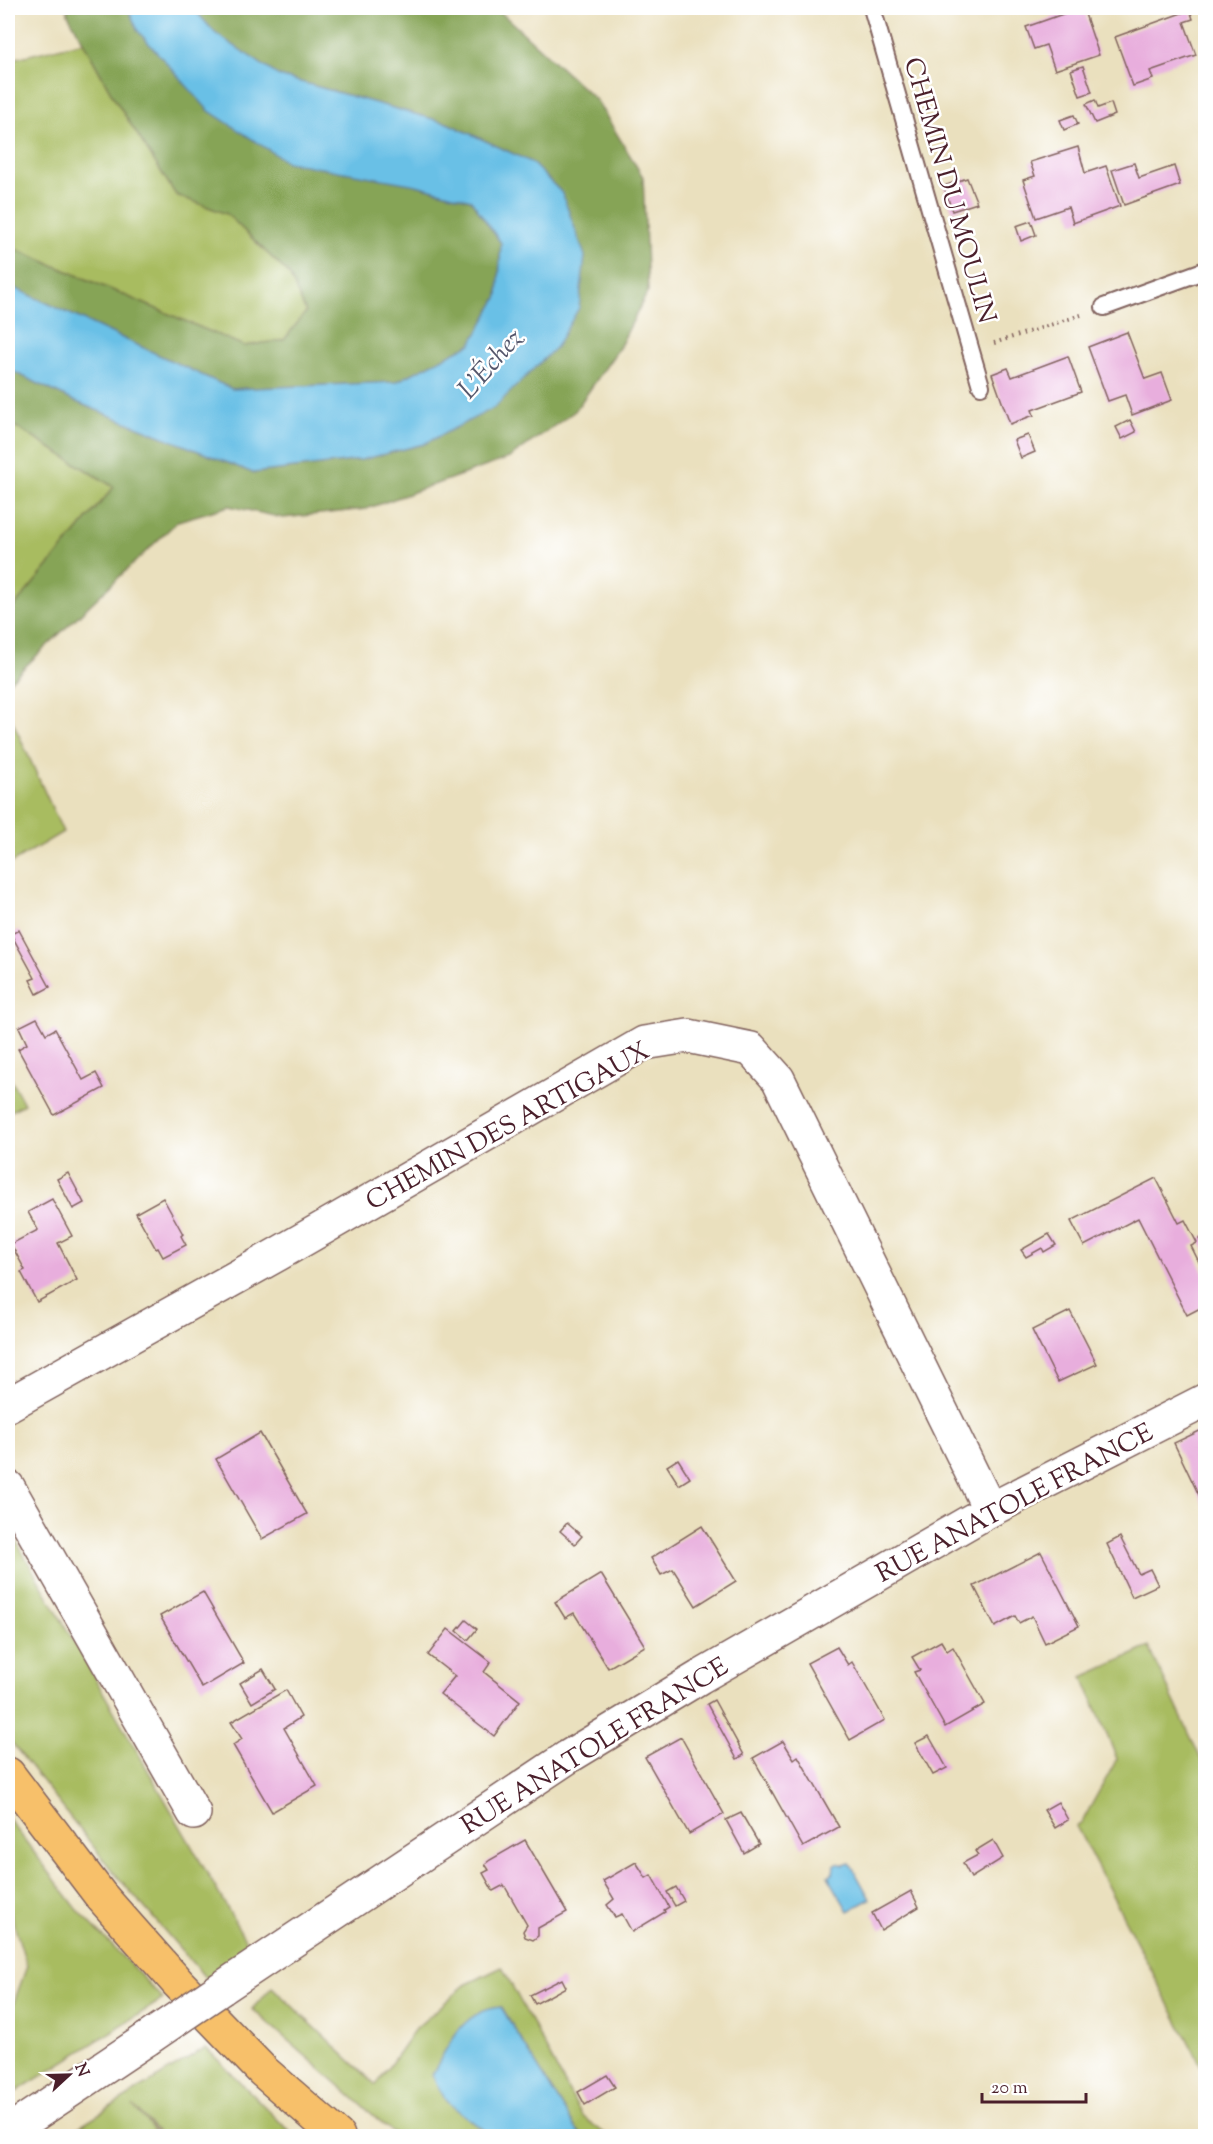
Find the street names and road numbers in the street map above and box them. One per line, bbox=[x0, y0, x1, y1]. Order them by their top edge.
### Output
street label: CHEMIN DU MOULIN bbox=[893, 53, 1004, 328]
street label: CHEMIN DES ARTIGAUX bbox=[360, 1034, 657, 1221]
street label: RUE ANATOLE FRANCE bbox=[870, 1415, 1160, 1593]
street label: RUE ANATOLE FRANCE bbox=[455, 1649, 736, 1845]

